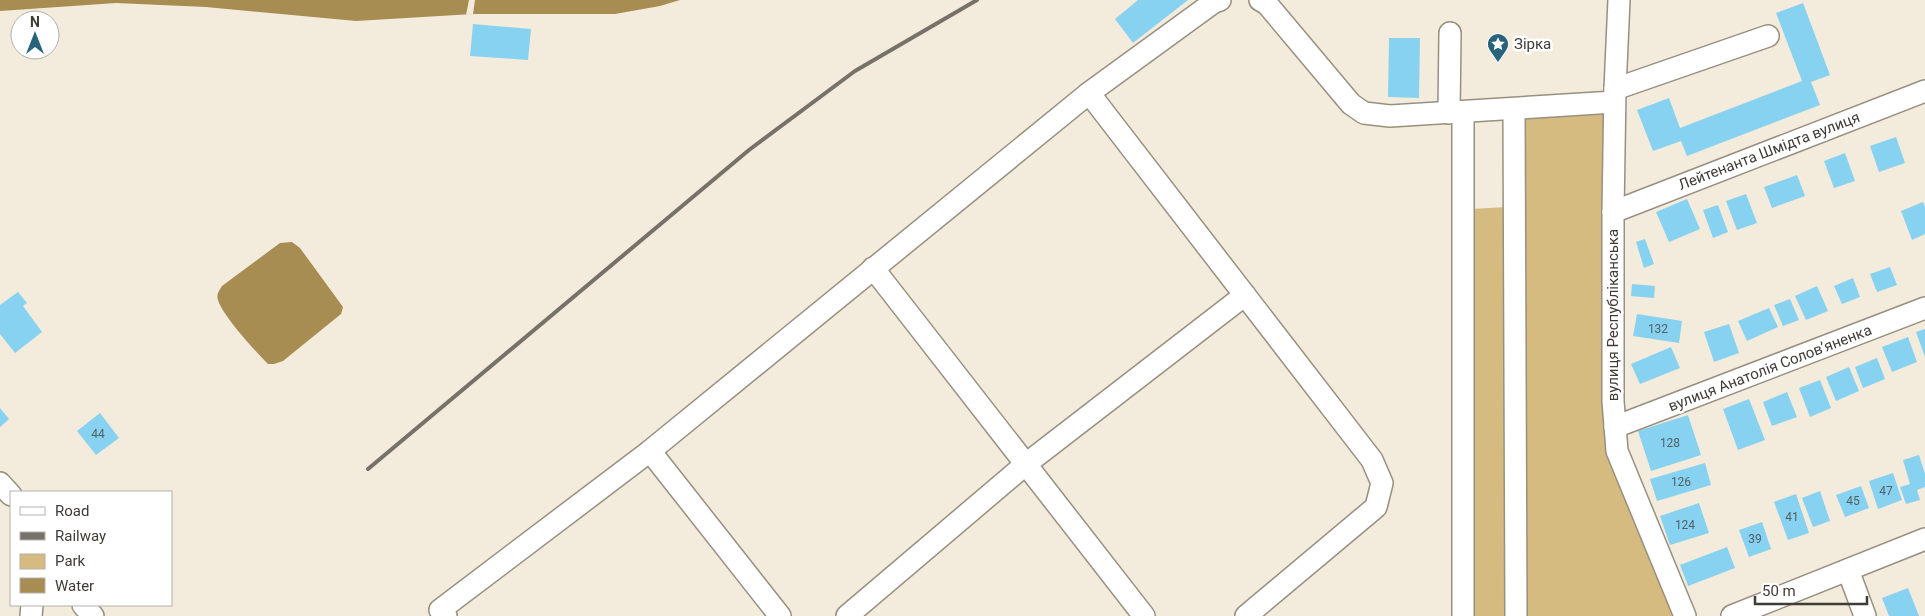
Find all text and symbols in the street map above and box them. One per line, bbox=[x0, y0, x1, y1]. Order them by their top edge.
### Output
north arrow bbox=[10, 10, 60, 60]
text: N bbox=[30, 14, 40, 30]
place icon: Зірка bbox=[1486, 32, 1510, 63]
place label: Зірка bbox=[1514, 35, 1551, 53]
street label: Лейтенанта Шмідта вулиця bbox=[1676, 108, 1862, 194]
street label: вулиця Республіканська bbox=[1604, 229, 1622, 401]
street label: вулиця Анатолія Солов’яненка bbox=[1666, 321, 1874, 415]
house number: 132 bbox=[1648, 322, 1668, 336]
house number: 44 bbox=[91, 427, 105, 441]
house number: 128 bbox=[1660, 436, 1680, 450]
house number: 126 bbox=[1671, 475, 1691, 489]
house number: 47 bbox=[1879, 484, 1893, 498]
legend bbox=[10, 491, 172, 606]
house number: 45 bbox=[1846, 494, 1860, 508]
text: Road bbox=[55, 502, 89, 520]
house number: 41 bbox=[1785, 510, 1799, 524]
house number: 124 bbox=[1675, 518, 1695, 532]
text: Railway bbox=[55, 527, 106, 545]
house number: 39 bbox=[1748, 532, 1762, 546]
text: Park bbox=[55, 552, 86, 570]
scale bar bbox=[1755, 574, 1868, 606]
text: Water bbox=[55, 577, 94, 595]
text: 50 m bbox=[1762, 582, 1796, 600]

